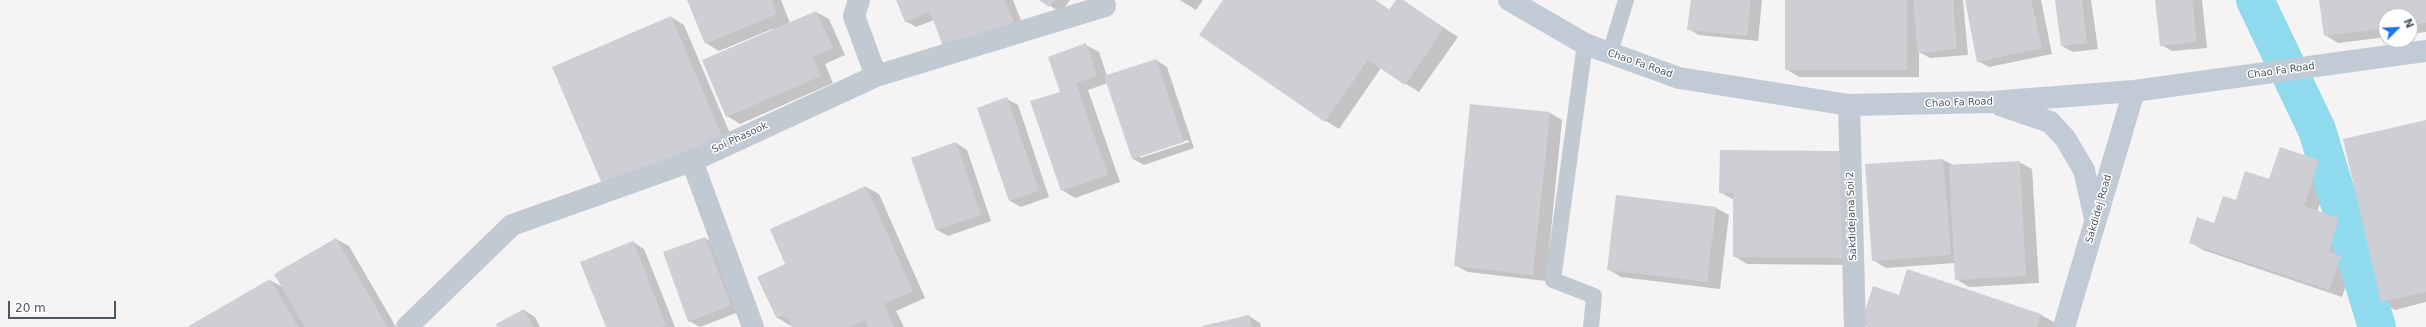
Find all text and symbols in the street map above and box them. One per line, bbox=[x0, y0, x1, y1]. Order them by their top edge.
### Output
north arrow bbox=[2378, 8, 2418, 48]
text: N bbox=[2401, 16, 2416, 30]
street label: Chao Fa Road bbox=[1606, 47, 1674, 81]
street label: Chao Fa Road bbox=[2247, 60, 2315, 82]
street label: Chao Fa Road bbox=[1925, 96, 1993, 110]
street label: Soi Phasook bbox=[710, 120, 770, 156]
street label: Sakdidejana Soi 2 bbox=[1844, 171, 1860, 261]
street label: Sakdidej Road bbox=[2083, 173, 2115, 245]
scale bar bbox=[10, 293, 118, 319]
text: 20 m bbox=[15, 301, 46, 315]

